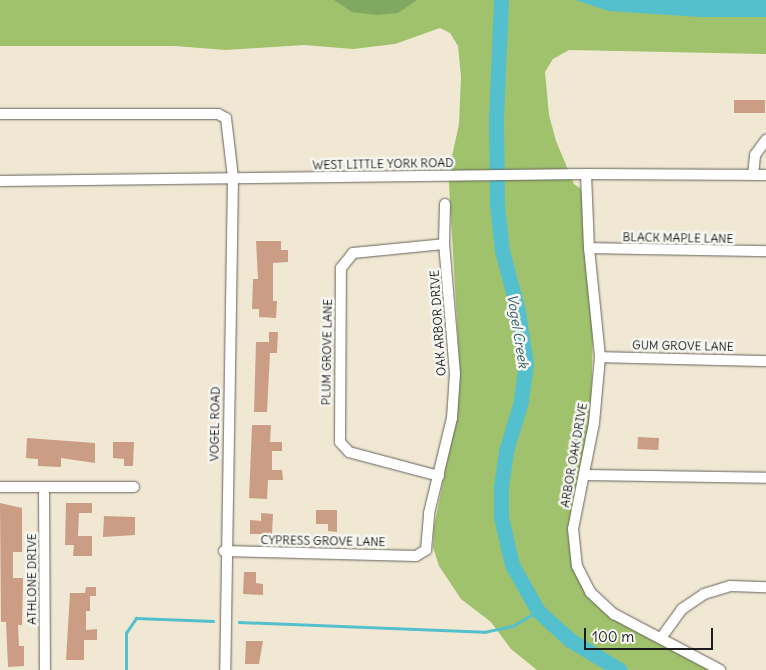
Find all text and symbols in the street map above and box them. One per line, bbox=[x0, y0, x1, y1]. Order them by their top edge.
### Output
street label: WEST LITTLE YORK ROAD bbox=[312, 156, 454, 172]
street label: BLACK MAPLE LANE bbox=[622, 230, 734, 246]
street label: OAK ARBOR DRIVE bbox=[427, 270, 449, 376]
water label: Vogel Creek bbox=[504, 293, 532, 369]
street label: PLUM GROVE LANE bbox=[319, 299, 335, 405]
street label: GUM GROVE LANE bbox=[632, 338, 734, 354]
street label: VOGEL ROAD bbox=[207, 386, 223, 462]
street label: ARBOR OAK DRIVE bbox=[558, 401, 590, 509]
street label: ATHLONE DRIVE bbox=[25, 533, 39, 625]
street label: CYPRESS GROVE LANE bbox=[260, 533, 386, 549]
scale bar bbox=[586, 618, 715, 650]
text: 100 m bbox=[592, 627, 634, 646]

